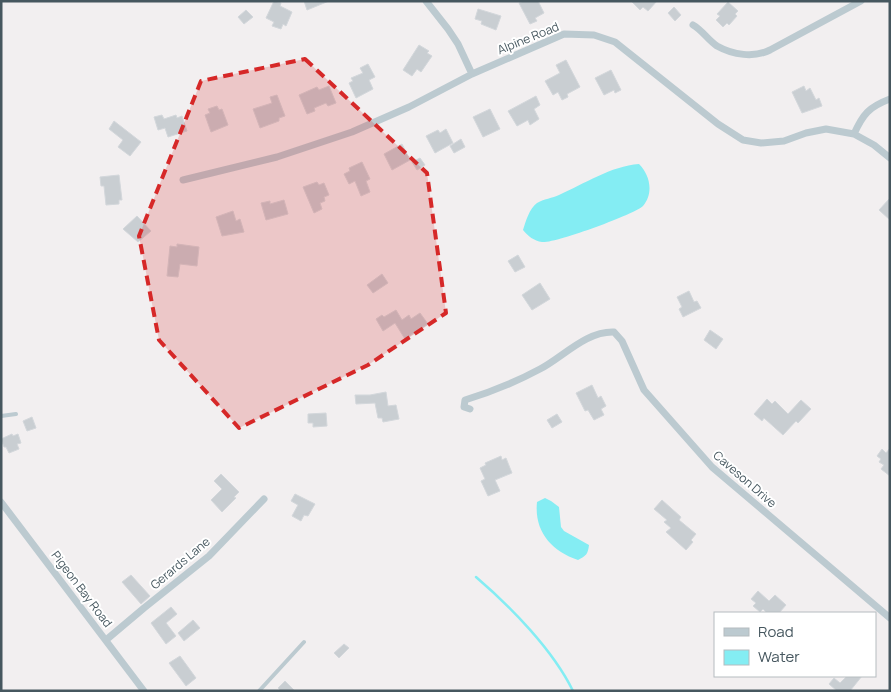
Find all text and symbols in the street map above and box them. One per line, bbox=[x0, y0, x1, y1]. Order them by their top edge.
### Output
street label: Alpine Road bbox=[495, 18, 561, 58]
street label: Caveson Drive bbox=[710, 447, 780, 511]
street label: Gerards Lane bbox=[147, 533, 213, 593]
street label: Pigeon Bay Road bbox=[48, 547, 116, 631]
legend bbox=[714, 612, 876, 677]
text: Road bbox=[758, 621, 794, 642]
text: Water bbox=[758, 646, 800, 667]

